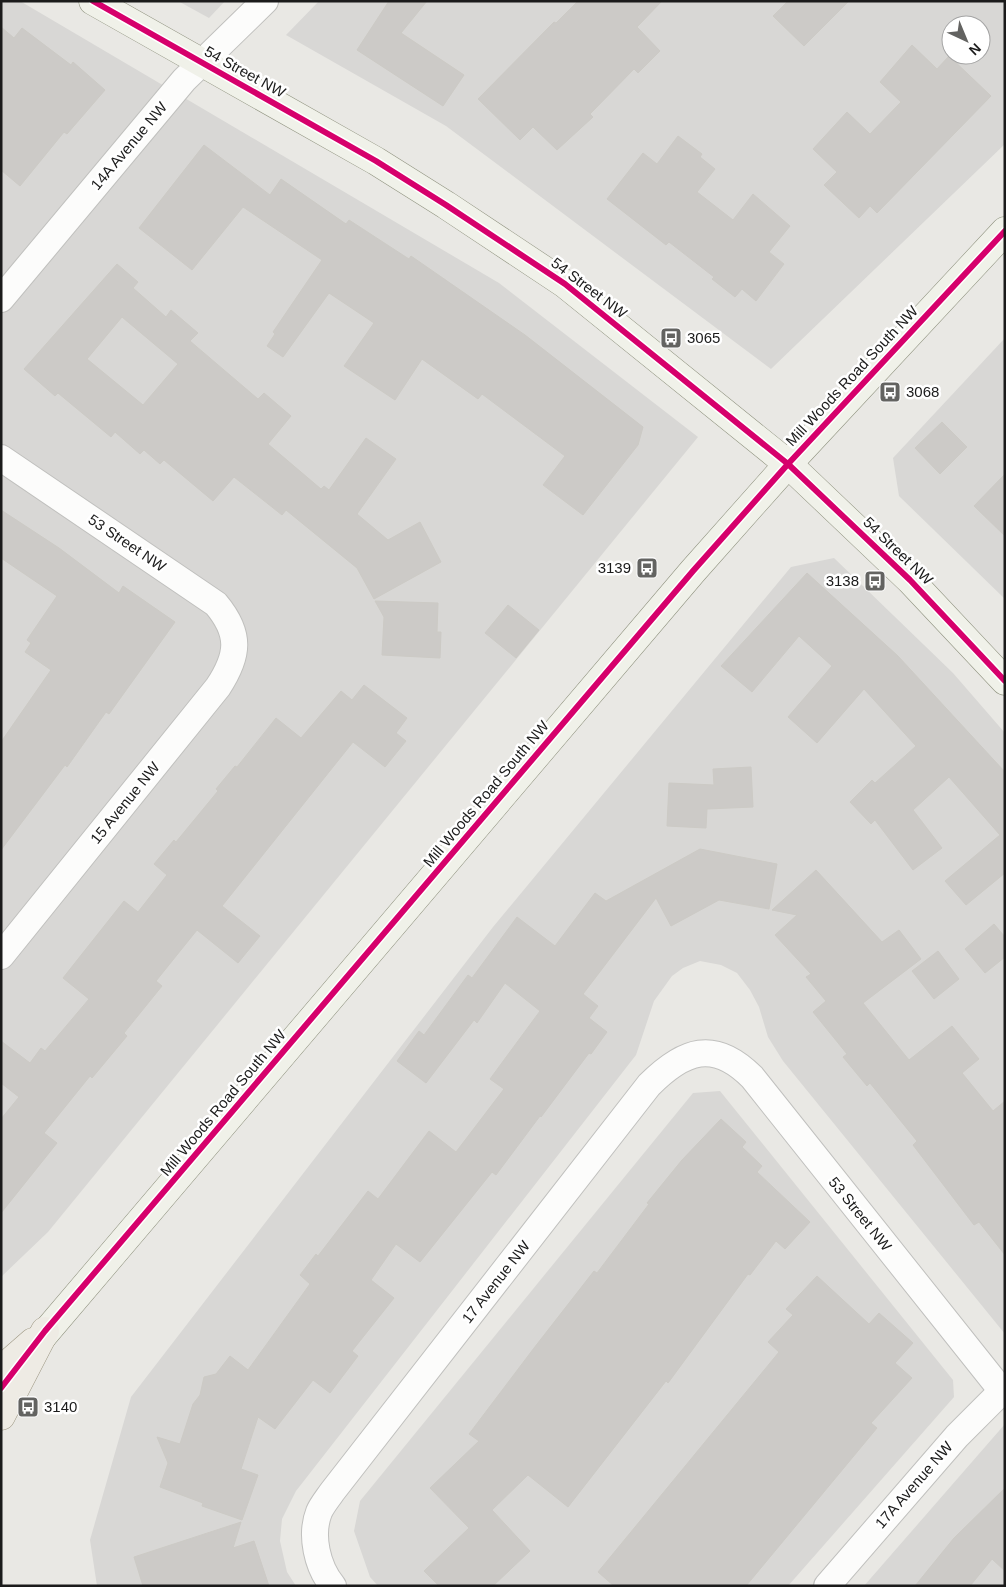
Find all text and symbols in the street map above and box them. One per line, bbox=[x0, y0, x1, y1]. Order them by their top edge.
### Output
north arrow bbox=[941, 15, 991, 65]
text: N bbox=[966, 40, 984, 59]
street label: 54 Street NW bbox=[202, 42, 289, 101]
street label: 14A Avenue NW bbox=[87, 98, 171, 193]
street label: 54 Street NW bbox=[548, 254, 631, 322]
street label: Mill Woods Road South NW bbox=[782, 301, 922, 449]
bus stop icon: 3065 bbox=[659, 326, 683, 350]
place label: 3065 bbox=[687, 329, 720, 346]
bus stop icon: 3068 bbox=[878, 380, 902, 404]
place label: 3068 bbox=[906, 383, 939, 400]
street label: 53 Street NW bbox=[85, 510, 170, 575]
street label: 54 Street NW bbox=[860, 513, 937, 589]
bus stop icon: 3139 bbox=[635, 556, 659, 580]
place label: 3139 bbox=[598, 559, 631, 576]
bus stop icon: 3138 bbox=[863, 569, 887, 593]
place label: 3138 bbox=[826, 572, 859, 589]
street label: Mill Woods Road South NW bbox=[419, 716, 552, 870]
street label: 15 Avenue NW bbox=[87, 758, 163, 847]
street label: Mill Woods Road South NW bbox=[156, 1025, 289, 1179]
street label: 53 Street NW bbox=[825, 1173, 896, 1255]
street label: 17 Avenue NW bbox=[458, 1236, 534, 1326]
bus stop icon: 3140 bbox=[16, 1395, 40, 1419]
place label: 3140 bbox=[44, 1398, 77, 1415]
street label: 17A Avenue NW bbox=[871, 1437, 956, 1531]

